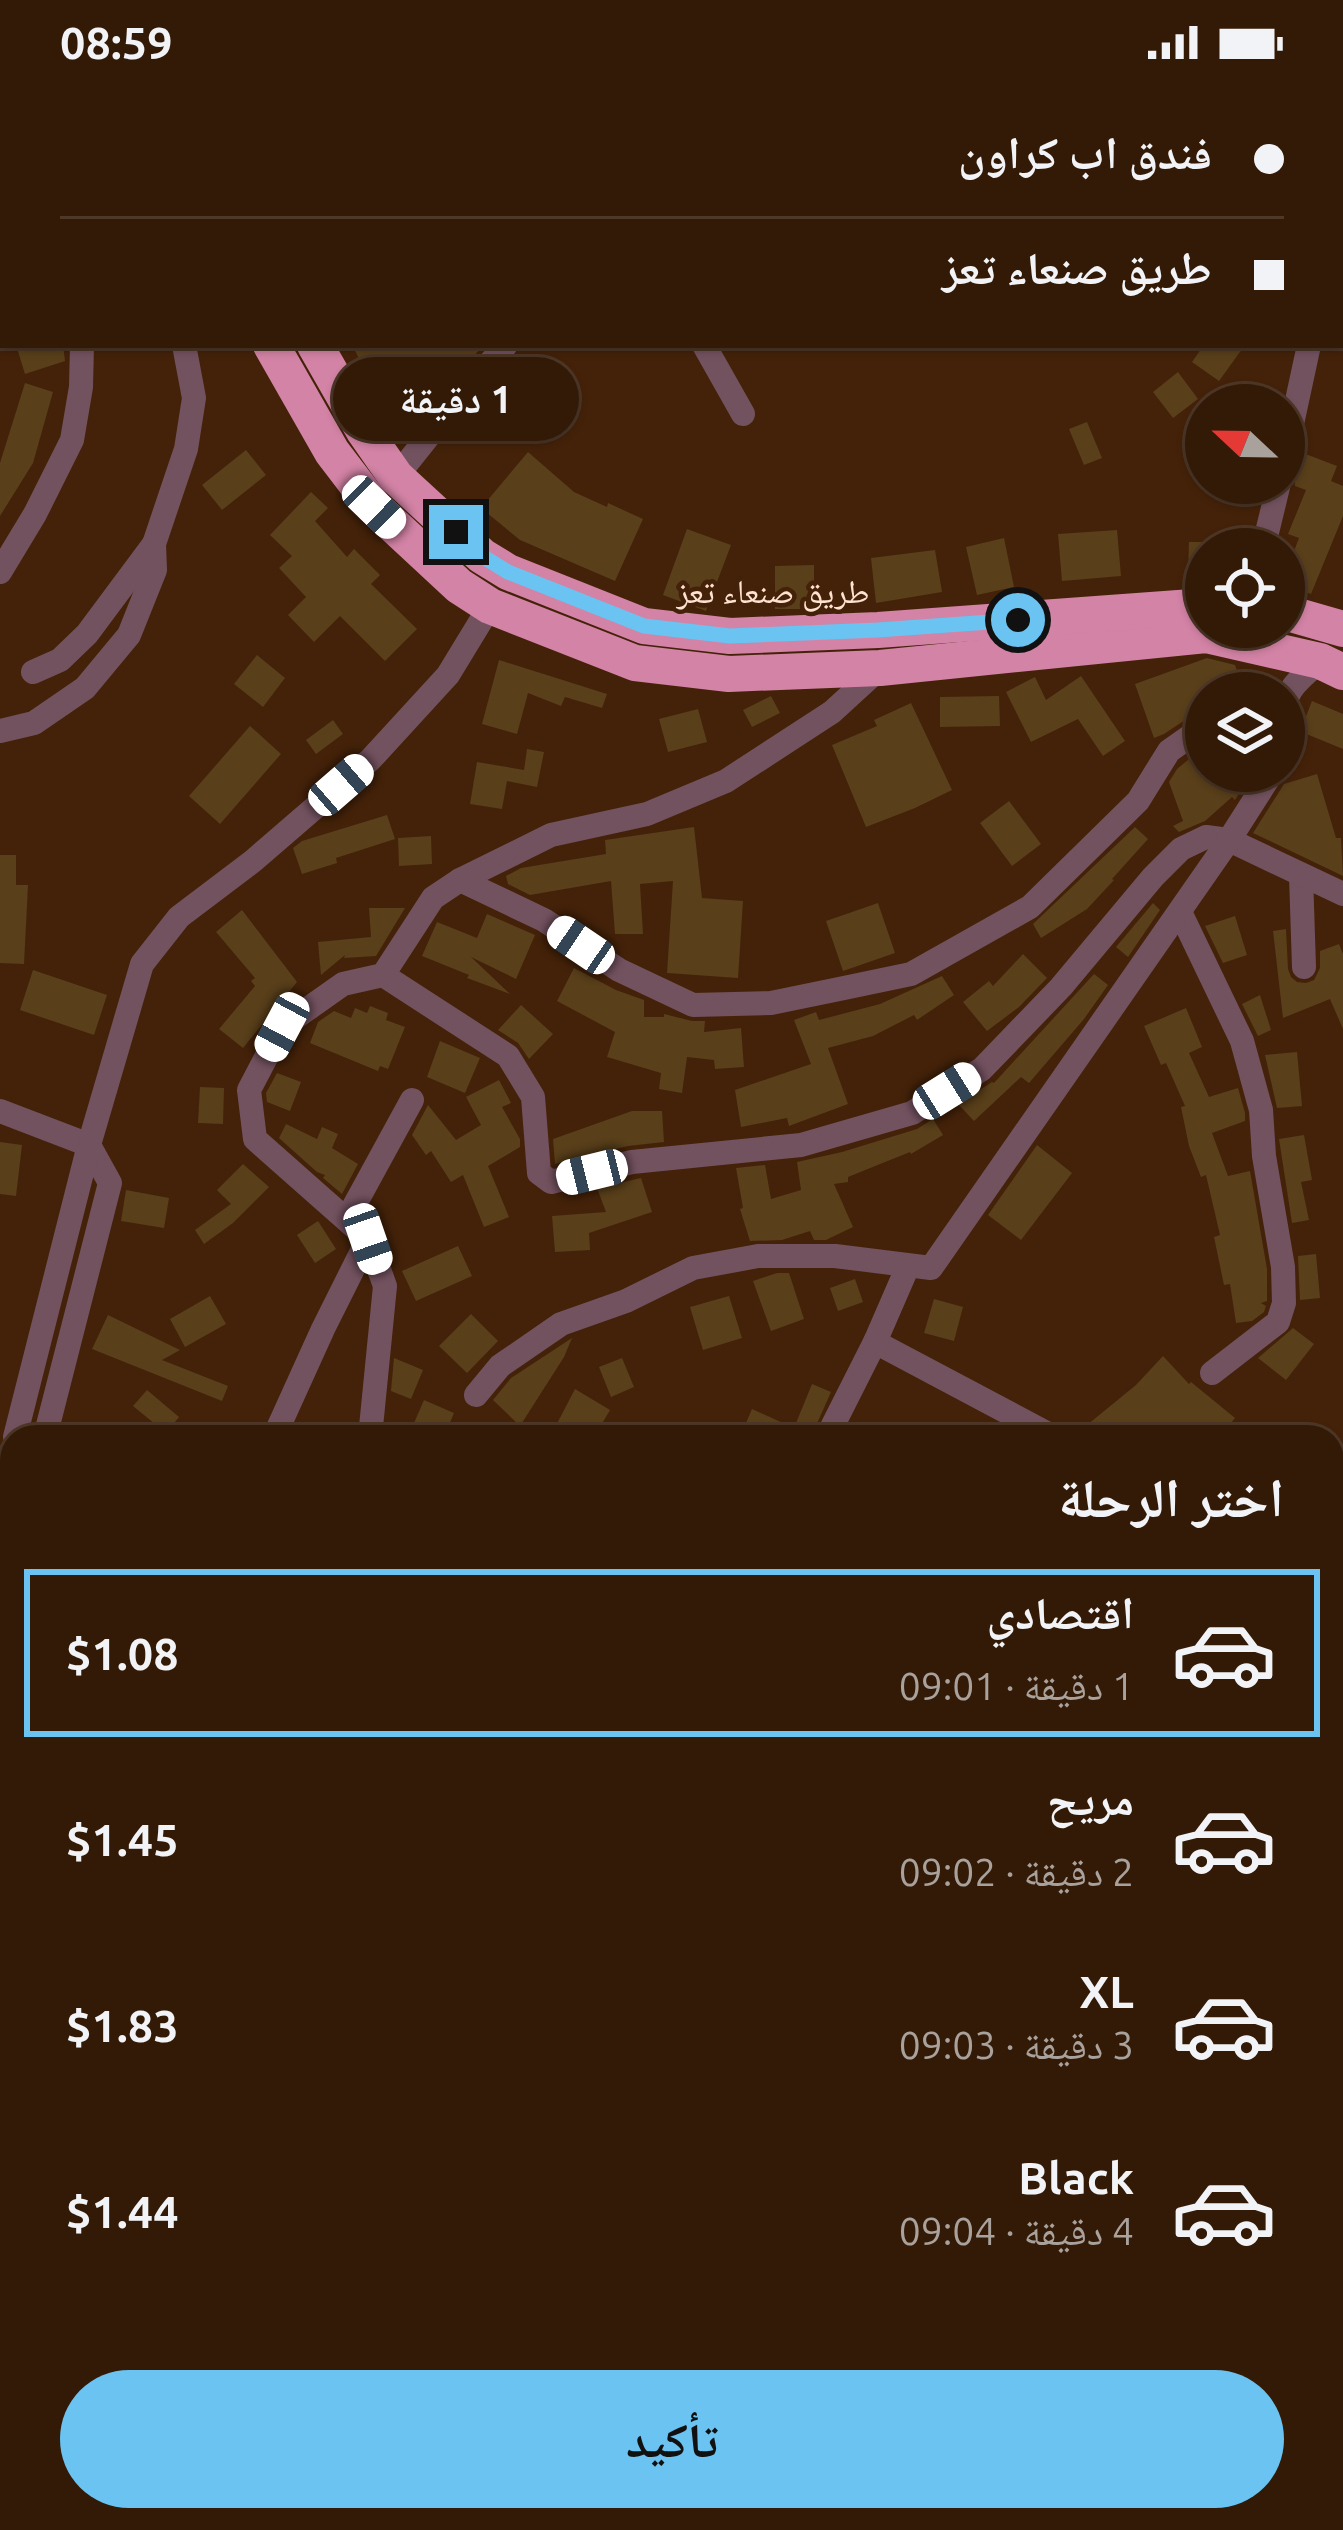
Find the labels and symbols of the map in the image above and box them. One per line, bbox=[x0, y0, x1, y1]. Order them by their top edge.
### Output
callout: 1 دقيقة bbox=[333, 358, 579, 442]
north arrow bbox=[1185, 384, 1305, 504]
car bbox=[336, 469, 412, 545]
route end bbox=[429, 505, 483, 559]
street label: طريق صنعاء تعز bbox=[675, 572, 870, 612]
route start bbox=[991, 593, 1045, 647]
car bbox=[302, 748, 380, 822]
car bbox=[541, 910, 621, 980]
car bbox=[249, 987, 315, 1067]
car bbox=[907, 1057, 987, 1125]
car bbox=[553, 1146, 631, 1198]
car bbox=[339, 1199, 397, 1279]

